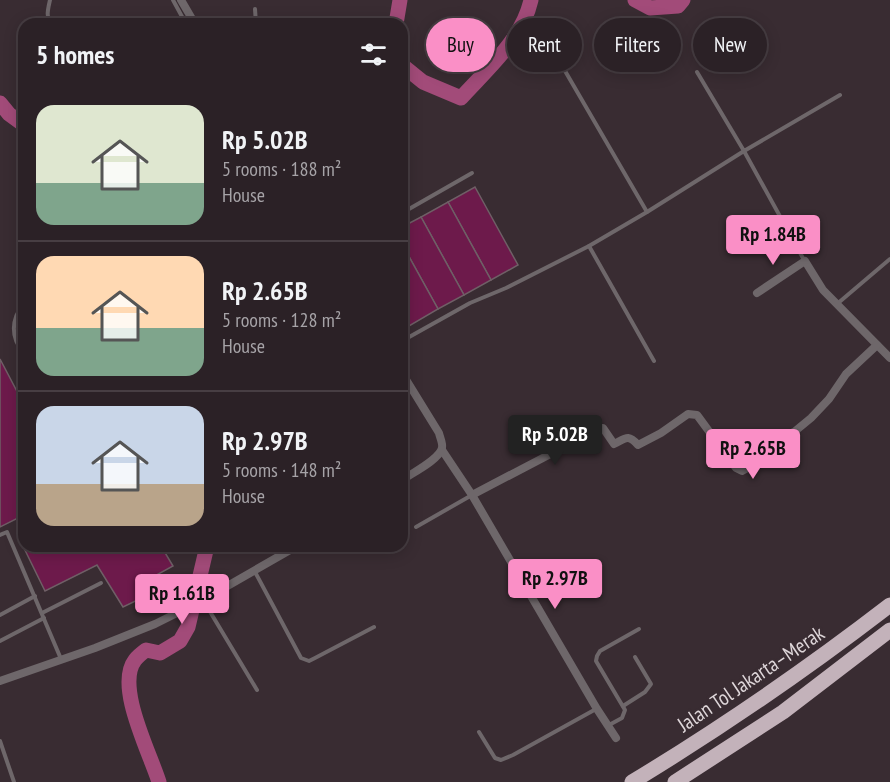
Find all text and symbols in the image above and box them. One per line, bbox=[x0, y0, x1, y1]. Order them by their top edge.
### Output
chip: Buy bbox=[426, 18, 495, 72]
chip: Rent bbox=[507, 18, 582, 72]
chip: Filters bbox=[594, 18, 681, 72]
chip: New bbox=[693, 18, 767, 72]
text: 5 homes bbox=[36, 38, 114, 71]
icon: filters bbox=[357, 38, 390, 71]
text: Rp 5.02B bbox=[222, 123, 308, 156]
icon: home bbox=[84, 129, 156, 201]
text: 5 rooms · 188 m² bbox=[222, 156, 341, 182]
text: House bbox=[222, 182, 265, 208]
pin: Rp 1.84B bbox=[711, 215, 835, 266]
text: Rp 1.84B bbox=[740, 221, 806, 247]
text: Rp 2.65B bbox=[222, 274, 308, 307]
icon: home bbox=[84, 280, 156, 352]
text: 5 rooms · 128 m² bbox=[222, 307, 341, 333]
text: House bbox=[222, 333, 265, 359]
pin: Rp 5.02B bbox=[493, 415, 617, 466]
text: Rp 5.02B bbox=[522, 421, 588, 447]
text: Rp 2.97B bbox=[222, 424, 308, 457]
pin: Rp 2.65B bbox=[691, 429, 815, 480]
icon: home bbox=[84, 430, 156, 502]
text: Rp 2.65B bbox=[720, 435, 786, 461]
text: 5 rooms · 148 m² bbox=[222, 457, 341, 483]
text: House bbox=[222, 483, 265, 509]
pin: Rp 2.97B bbox=[493, 559, 617, 610]
text: Rp 2.97B bbox=[522, 565, 588, 591]
pin: Rp 1.61B bbox=[120, 574, 244, 625]
text: Rp 1.61B bbox=[149, 580, 215, 606]
street label: Jalan Tol Jakarta–Merak bbox=[671, 619, 829, 738]

